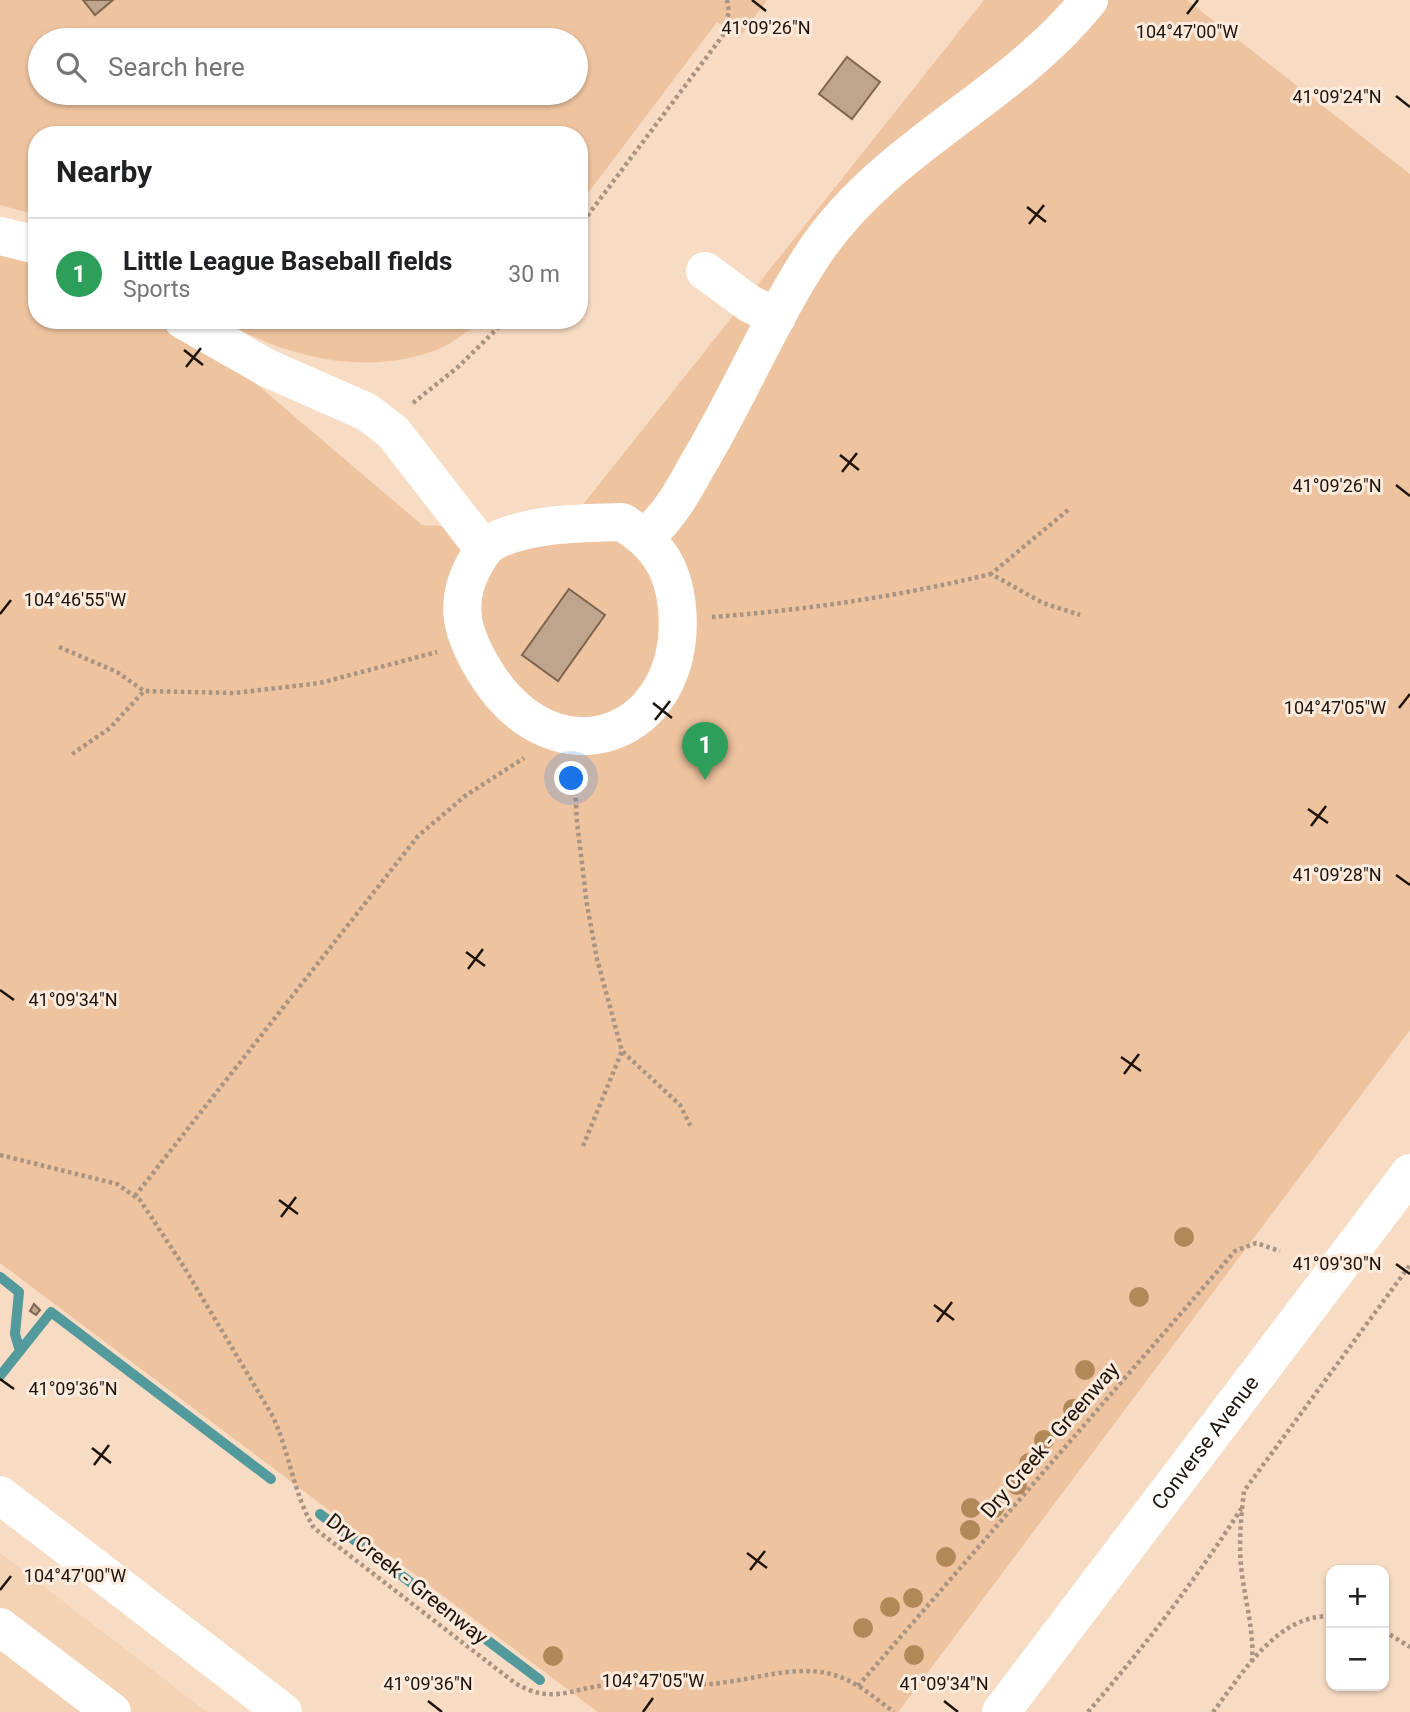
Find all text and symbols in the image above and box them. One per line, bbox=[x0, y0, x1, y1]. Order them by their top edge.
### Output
text: 41°09'26"N bbox=[721, 17, 811, 38]
text: 104°47'00"W bbox=[1136, 21, 1238, 42]
search box bbox=[28, 28, 588, 105]
icon: search bbox=[52, 48, 90, 86]
text: Search here bbox=[108, 52, 245, 82]
text: 41°09'24"N bbox=[1292, 86, 1382, 107]
text: Nearby bbox=[56, 154, 152, 189]
text: Little League Baseball fields bbox=[123, 246, 452, 276]
text: 1 bbox=[72, 261, 86, 288]
text: 30 m bbox=[508, 261, 560, 288]
text: Sports bbox=[123, 276, 190, 303]
text: 41°09'26"N bbox=[1292, 475, 1382, 496]
text: 104°46'55"W bbox=[24, 589, 126, 610]
text: 104°47'05"W bbox=[1284, 697, 1386, 718]
pin: 1 bbox=[682, 722, 728, 780]
your location bbox=[554, 761, 588, 795]
text: 41°09'28"N bbox=[1292, 864, 1382, 885]
text: 41°09'34"N bbox=[28, 989, 118, 1010]
text: 41°09'30"N bbox=[1292, 1253, 1382, 1274]
street label: Dry Creek - Greenway bbox=[976, 1357, 1124, 1523]
street label: Converse Avenue bbox=[1147, 1371, 1264, 1514]
text: 41°09'36"N bbox=[28, 1378, 118, 1399]
street label: Dry Creek - Greenway bbox=[322, 1509, 492, 1649]
text: 104°47'00"W bbox=[24, 1565, 126, 1586]
map controls bbox=[1326, 1565, 1389, 1691]
button: + bbox=[1326, 1565, 1389, 1628]
button: − bbox=[1326, 1628, 1389, 1691]
text: 104°47'05"W bbox=[602, 1670, 704, 1691]
text: 41°09'36"N bbox=[383, 1673, 473, 1694]
text: 41°09'34"N bbox=[899, 1673, 989, 1694]

